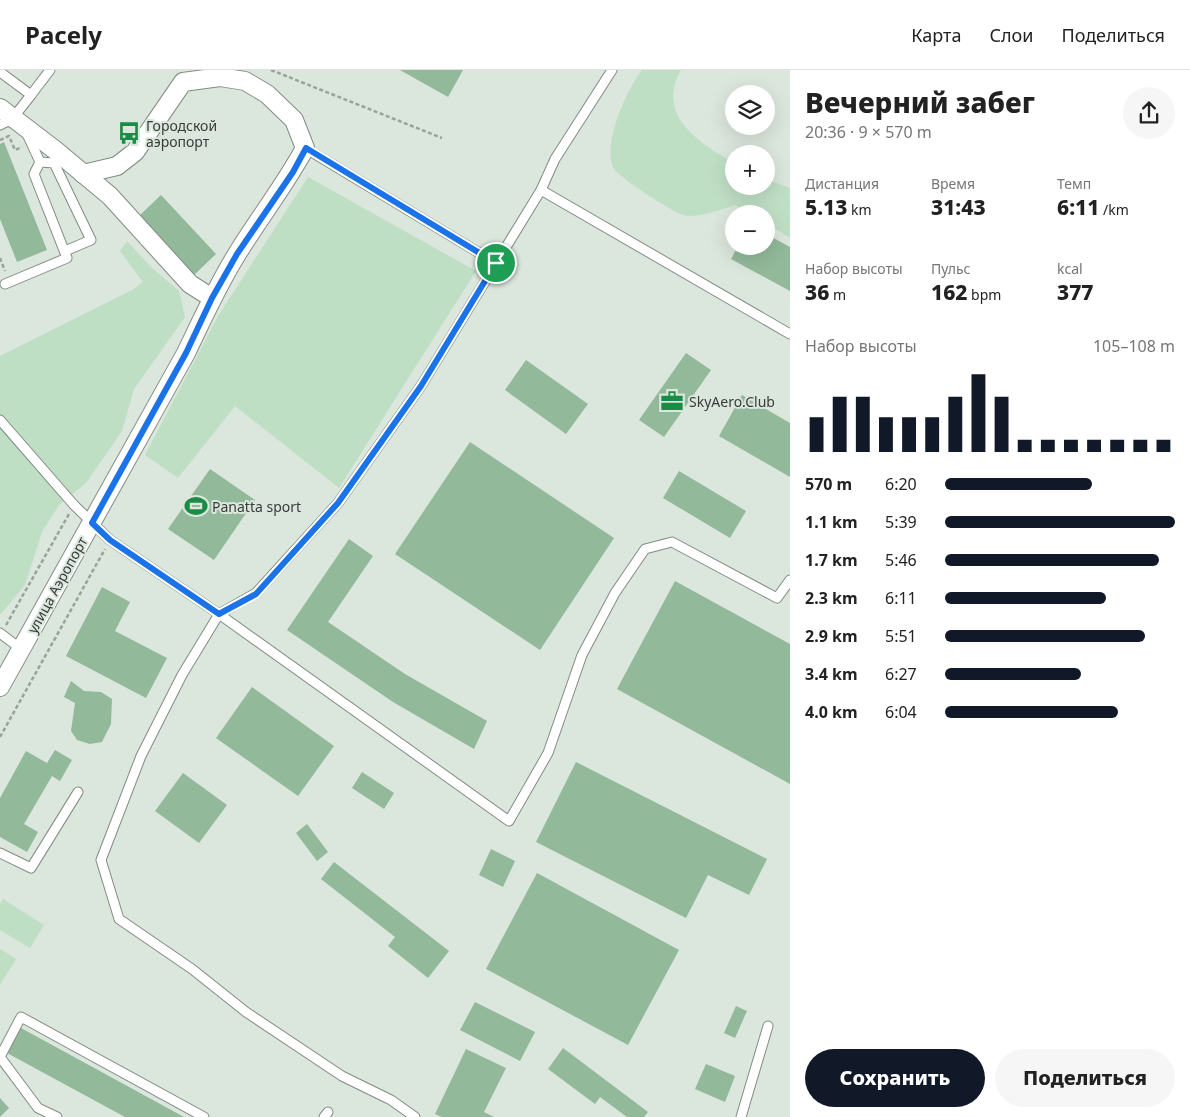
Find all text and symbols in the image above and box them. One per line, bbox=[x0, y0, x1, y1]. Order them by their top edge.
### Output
text: Pacely bbox=[25, 18, 102, 51]
text: Карта bbox=[911, 23, 961, 47]
text: Слои bbox=[989, 23, 1033, 47]
text: Поделиться bbox=[1061, 23, 1165, 47]
text: Вечерний забег bbox=[805, 83, 1035, 121]
map controls bbox=[725, 85, 775, 255]
button: layers bbox=[725, 85, 775, 135]
button: share bbox=[1123, 87, 1175, 139]
place label: Городской аэропорт bbox=[146, 116, 217, 151]
bus stop icon: Городской аэропорт bbox=[116, 120, 142, 146]
text: 20:36 · 9 × 570 m bbox=[805, 121, 932, 143]
button: + bbox=[725, 145, 775, 195]
text: Дистанция bbox=[805, 174, 879, 193]
text: Время bbox=[931, 174, 975, 193]
text: Темп bbox=[1057, 174, 1091, 193]
text: 5.13 bbox=[805, 193, 847, 221]
text: 31:43 bbox=[931, 193, 986, 221]
text: 6:11 bbox=[1057, 193, 1099, 221]
text: km bbox=[847, 200, 872, 219]
text: /km bbox=[1099, 200, 1129, 219]
button: − bbox=[725, 205, 775, 255]
pin bbox=[475, 242, 517, 284]
icon: arrive bbox=[482, 249, 510, 277]
text: Набор высоты bbox=[805, 259, 903, 278]
text: Пульс bbox=[931, 259, 970, 278]
text: kcal bbox=[1057, 259, 1083, 278]
text: 36 bbox=[805, 278, 829, 306]
text: 162 bbox=[931, 278, 967, 306]
text: 377 bbox=[1057, 278, 1093, 306]
text: m bbox=[829, 285, 846, 304]
text: bpm bbox=[967, 285, 1001, 304]
text: Набор высоты bbox=[805, 335, 917, 357]
text: 105–108 m bbox=[1093, 335, 1175, 357]
office icon: SkyAero.Club bbox=[659, 388, 685, 414]
place label: SkyAero.Club bbox=[689, 392, 775, 411]
text: 570 m bbox=[805, 473, 852, 495]
text: 6:20 bbox=[885, 473, 917, 495]
sports icon: Panatta sport bbox=[183, 493, 209, 519]
place label: Panatta sport bbox=[212, 497, 301, 516]
text: 1.1 km bbox=[805, 511, 857, 533]
text: 5:39 bbox=[885, 511, 917, 533]
street label: улица Аэропорт bbox=[23, 533, 92, 637]
text: 1.7 km bbox=[805, 549, 857, 571]
text: 5:46 bbox=[885, 549, 917, 571]
text: 2.3 km bbox=[805, 587, 857, 609]
text: 6:11 bbox=[885, 587, 917, 609]
text: 2.9 km bbox=[805, 625, 857, 647]
text: 5:51 bbox=[885, 625, 917, 647]
text: 3.4 km bbox=[805, 663, 857, 685]
text: 6:27 bbox=[885, 663, 917, 685]
text: 4.0 km bbox=[805, 701, 857, 723]
text: 6:04 bbox=[885, 701, 917, 723]
button: Сохранить bbox=[805, 1049, 985, 1107]
button: Поделиться bbox=[995, 1049, 1175, 1107]

